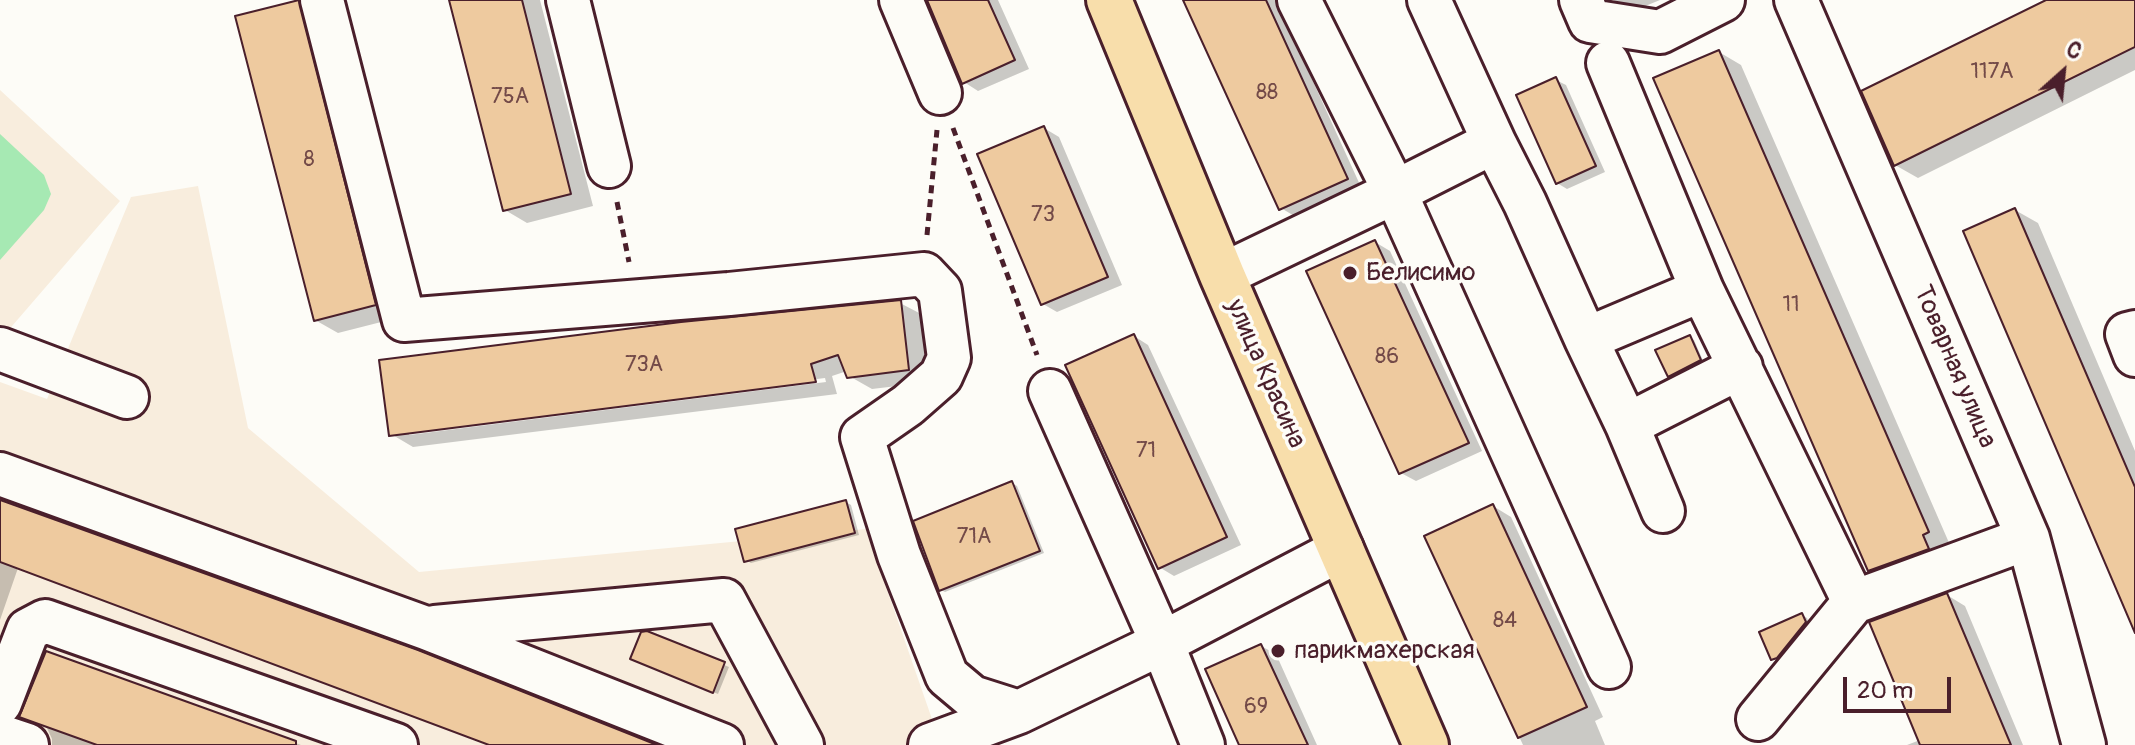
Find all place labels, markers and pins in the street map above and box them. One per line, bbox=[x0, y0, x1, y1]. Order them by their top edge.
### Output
place label: Белисимо bbox=[1366, 257, 1476, 289]
marker: Белисимо bbox=[1341, 264, 1359, 282]
place label: парикмахерская bbox=[1294, 635, 1475, 667]
marker: парикмахерская bbox=[1269, 642, 1287, 660]

